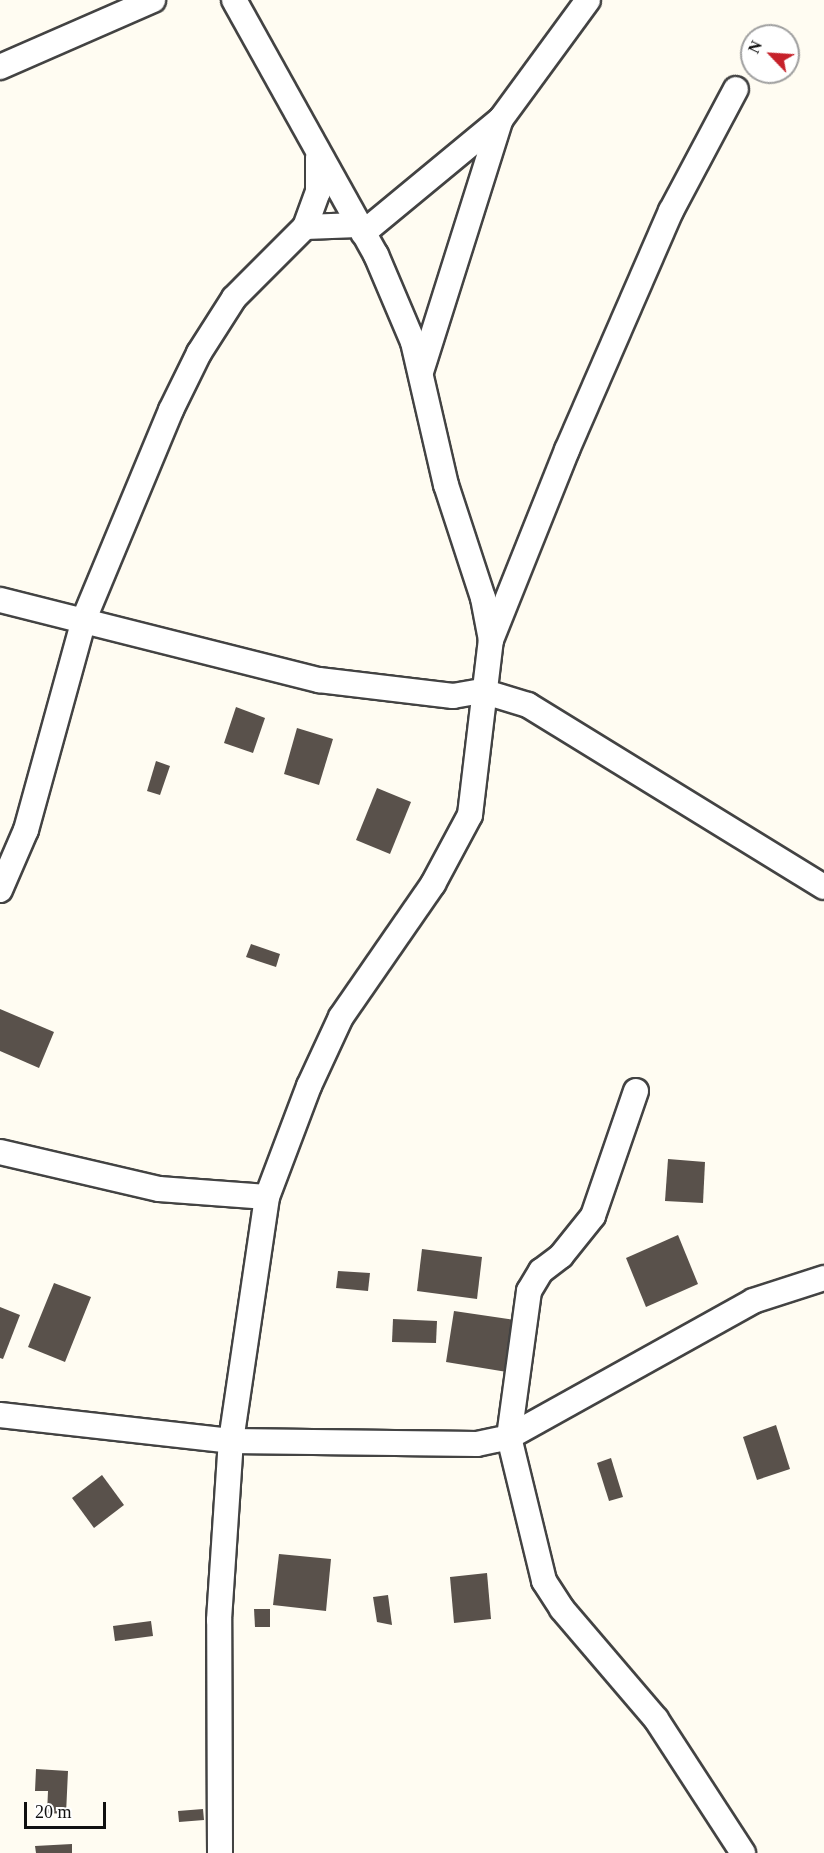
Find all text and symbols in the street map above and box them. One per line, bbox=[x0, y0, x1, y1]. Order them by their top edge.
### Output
north arrow bbox=[740, 24, 800, 84]
text: N bbox=[745, 38, 765, 56]
scale bar bbox=[27, 1790, 110, 1828]
text: 20 m bbox=[35, 1802, 72, 1822]

